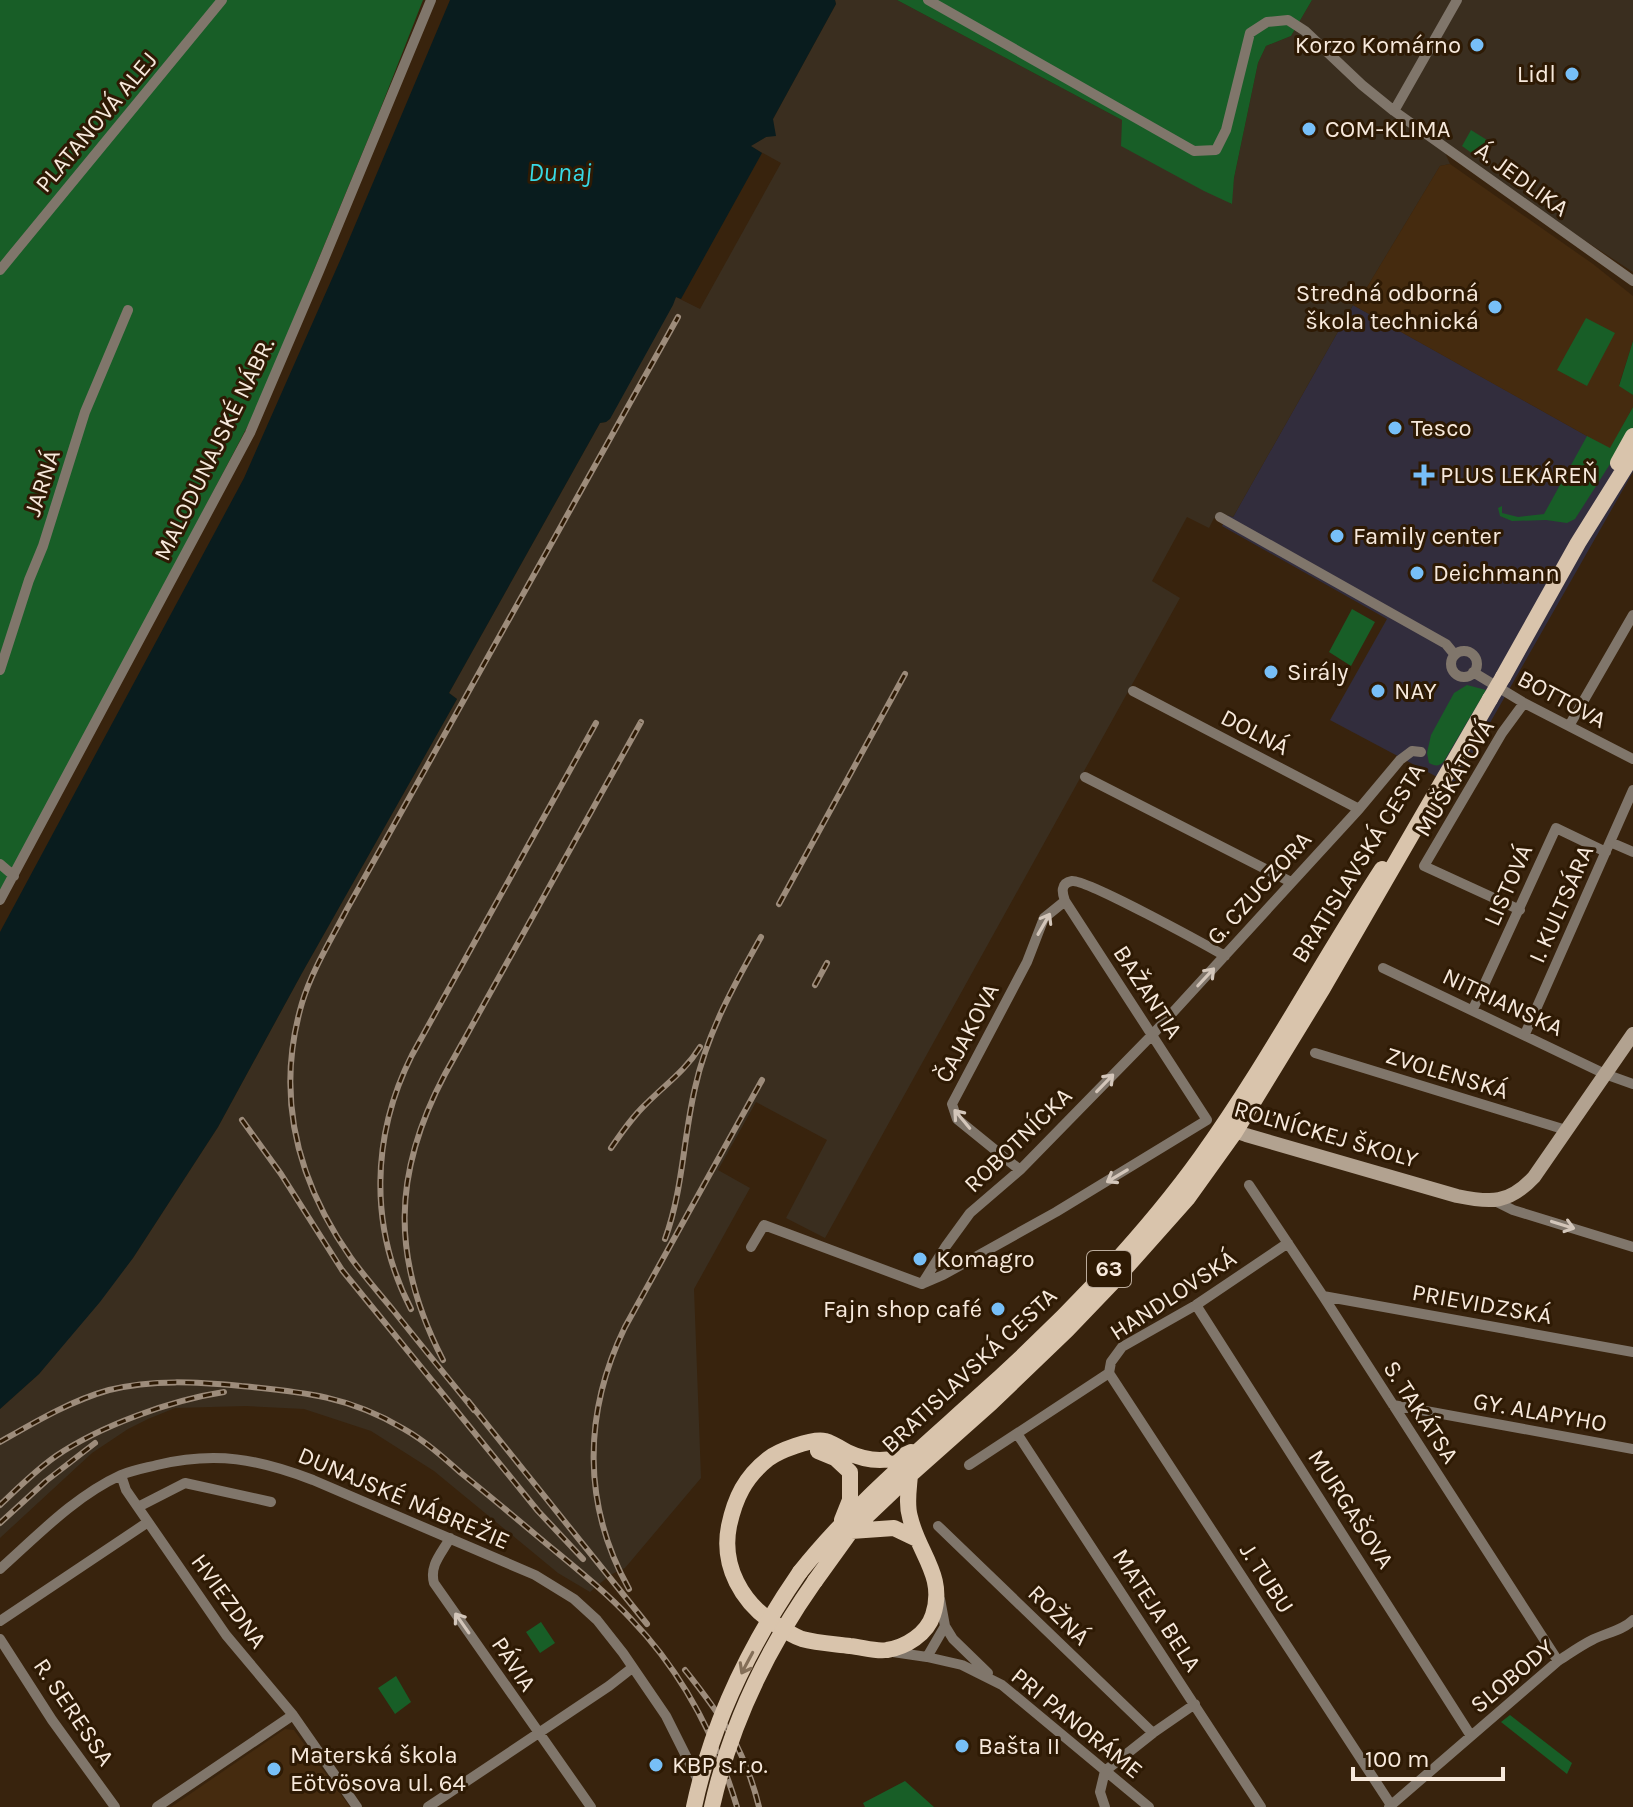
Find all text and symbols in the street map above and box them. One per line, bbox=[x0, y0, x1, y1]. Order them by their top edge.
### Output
place label: Korzo Komárno bbox=[1295, 31, 1461, 59]
marker: Korzo Komárno bbox=[1468, 36, 1486, 54]
street label: PLATANOVÁ ALEJ bbox=[29, 46, 163, 198]
place label: Lidl bbox=[1517, 60, 1556, 88]
marker: Lidl bbox=[1563, 65, 1581, 83]
place label: COM-KLIMA bbox=[1325, 115, 1451, 143]
marker: COM-KLIMA bbox=[1300, 120, 1318, 138]
street label: Á. JEDLIKA bbox=[1470, 135, 1575, 223]
water label: Dunaj bbox=[528, 157, 592, 188]
place label: Stredná odborná škola technická bbox=[1296, 279, 1479, 335]
marker: Stredná odborná škola technická bbox=[1486, 298, 1504, 316]
street label: MALODUNAJSKÉ NÁBR. bbox=[147, 332, 280, 565]
place label: Tesco bbox=[1411, 414, 1472, 442]
marker: Tesco bbox=[1386, 419, 1404, 437]
street label: JARNÁ bbox=[17, 446, 66, 520]
place label: PLUS LEKÁREŇ bbox=[1440, 460, 1598, 489]
marker: PLUS LEKÁREŇ bbox=[1415, 466, 1433, 484]
place label: Family center bbox=[1353, 522, 1501, 550]
marker: Family center bbox=[1328, 527, 1346, 545]
place label: Deichmann bbox=[1433, 559, 1560, 587]
marker: Deichmann bbox=[1408, 564, 1426, 582]
place label: Sirály bbox=[1287, 658, 1348, 686]
marker: Sirály bbox=[1262, 663, 1280, 681]
street label: BOTTOVA bbox=[1513, 664, 1611, 734]
place label: NAY bbox=[1394, 677, 1437, 705]
marker: NAY bbox=[1369, 682, 1387, 700]
street label: DOLNÁ bbox=[1216, 702, 1294, 761]
street label: MUŠKÁTOVÁ bbox=[1407, 714, 1500, 842]
street label: BRATISLAVSKÁ CESTA bbox=[1284, 758, 1431, 968]
street label: G. CZUCZORA bbox=[1201, 825, 1317, 950]
street label: LISTOVÁ bbox=[1477, 839, 1538, 930]
street label: I. KULTSÁRA bbox=[1522, 840, 1599, 967]
one-way arrow bbox=[1036, 913, 1052, 935]
street label: BAŽANTIA bbox=[1107, 940, 1189, 1044]
street label: NITRIANSKA bbox=[1438, 962, 1568, 1042]
one-way arrow bbox=[1196, 967, 1215, 987]
street label: ČAJAKOVA bbox=[928, 978, 1005, 1087]
street label: ZVOLENSKÁ bbox=[1382, 1040, 1512, 1105]
one-way arrow bbox=[1096, 1073, 1115, 1093]
street label: ROBOTNÍCKA bbox=[958, 1081, 1078, 1198]
street label: ROĽNÍCKEJ ŠKOLY bbox=[1231, 1093, 1421, 1174]
one-way arrow bbox=[953, 1109, 971, 1130]
one-way arrow bbox=[1106, 1168, 1129, 1184]
one-way arrow bbox=[1551, 1219, 1576, 1234]
street label: HANDLOVSKÁ bbox=[1104, 1243, 1242, 1346]
place label: Komagro bbox=[936, 1245, 1035, 1273]
marker: Komagro bbox=[911, 1250, 929, 1268]
road number: 63 bbox=[1087, 1251, 1131, 1287]
street label: PRIEVIDZSKÁ bbox=[1410, 1277, 1554, 1330]
street label: BRATISLAVSKÁ CESTA bbox=[875, 1281, 1063, 1459]
place label: Fajn shop café bbox=[823, 1295, 982, 1323]
marker: Fajn shop café bbox=[989, 1300, 1007, 1318]
street label: S. TAKÁTSA bbox=[1377, 1355, 1466, 1469]
street label: GY. ALAPYHO bbox=[1471, 1386, 1609, 1438]
street label: DUNAJSKÉ NÁBREŽIE bbox=[294, 1440, 515, 1555]
street label: MURGAŠOVA bbox=[1302, 1444, 1401, 1574]
street label: J. TUBU bbox=[1234, 1538, 1300, 1618]
street label: MATEJA BELA bbox=[1107, 1543, 1207, 1677]
street label: HVIEZDNA bbox=[185, 1548, 273, 1654]
street label: ROŽNÁ bbox=[1022, 1578, 1096, 1651]
one-way arrow bbox=[454, 1613, 470, 1635]
street label: PÁVIA bbox=[486, 1631, 543, 1697]
street label: SLOBODY bbox=[1465, 1633, 1559, 1719]
one-way arrow bbox=[738, 1650, 754, 1674]
street label: R. SERESSA bbox=[28, 1653, 120, 1771]
street label: PRI PANORÁME bbox=[1006, 1661, 1149, 1784]
scale bar bbox=[1353, 1731, 1503, 1781]
place label: Bašta II bbox=[978, 1732, 1060, 1760]
marker: Bašta II bbox=[953, 1737, 971, 1755]
place label: Materská škola Eötvösova ul. 64 bbox=[290, 1741, 466, 1797]
text: 100 m bbox=[1365, 1745, 1430, 1773]
place label: KBP s.r.o. bbox=[672, 1751, 768, 1779]
marker: KBP s.r.o. bbox=[647, 1756, 665, 1774]
marker: Materská škola Eötvösova ul. 64 bbox=[265, 1760, 283, 1778]

